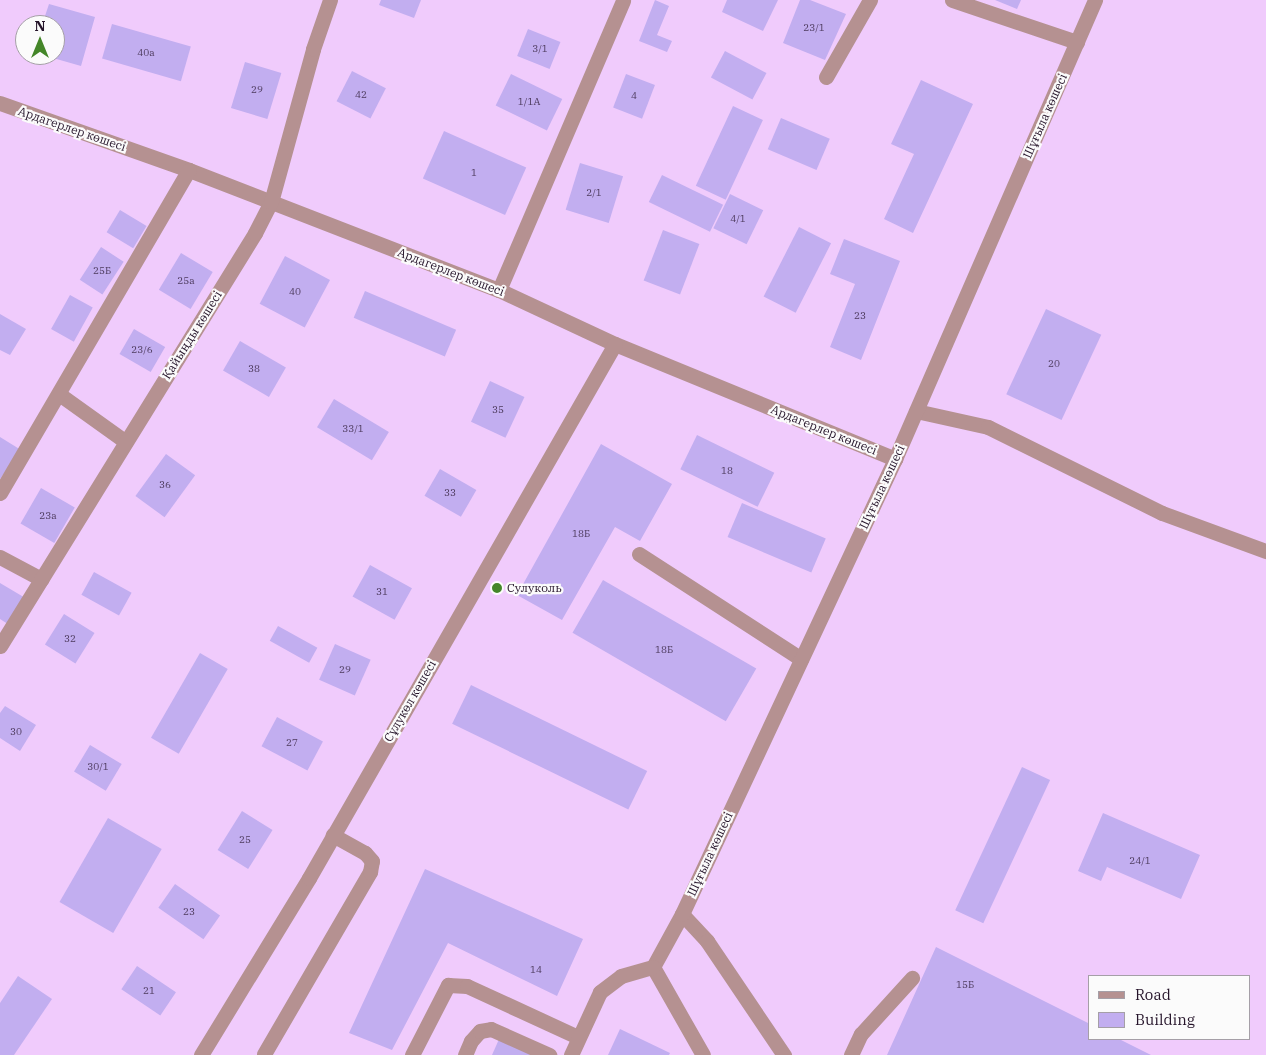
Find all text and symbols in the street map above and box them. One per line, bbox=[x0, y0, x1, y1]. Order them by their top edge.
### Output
north arrow bbox=[15, 15, 65, 65]
text: N bbox=[34, 17, 46, 35]
house number: 23/1 bbox=[803, 22, 825, 34]
house number: 3/1 bbox=[532, 43, 548, 55]
house number: 40а bbox=[137, 47, 155, 59]
street label: Шұғыла көшесі bbox=[1020, 71, 1070, 161]
house number: 29 bbox=[251, 84, 263, 96]
house number: 42 bbox=[355, 89, 367, 101]
house number: 4 bbox=[631, 90, 637, 102]
house number: 1/1А bbox=[518, 96, 540, 108]
street label: Ардагерлер көшесі bbox=[16, 104, 128, 154]
house number: 1 bbox=[471, 167, 477, 179]
house number: 2/1 bbox=[586, 187, 602, 199]
house number: 4/1 bbox=[730, 213, 746, 225]
street label: Ардагерлер көшесі bbox=[396, 245, 506, 299]
house number: 25Б bbox=[93, 265, 111, 277]
house number: 25а bbox=[177, 275, 195, 287]
house number: 40 bbox=[289, 286, 301, 298]
street label: Қайыңды көшесі bbox=[159, 288, 225, 382]
house number: 23 bbox=[854, 310, 866, 322]
house number: 23/6 bbox=[131, 344, 153, 356]
house number: 20 bbox=[1048, 358, 1060, 370]
house number: 38 bbox=[248, 363, 260, 375]
street label: Ардагерлер көшесі bbox=[769, 402, 879, 458]
house number: 35 bbox=[492, 404, 504, 416]
house number: 33/1 bbox=[342, 423, 364, 435]
street label: Шұғыла көшесі bbox=[856, 443, 908, 531]
house number: 18 bbox=[721, 465, 733, 477]
house number: 36 bbox=[159, 479, 171, 491]
house number: 33 bbox=[444, 487, 456, 499]
house number: 23а bbox=[39, 510, 57, 522]
house number: 18Б bbox=[572, 528, 590, 540]
place label: Сулуколь bbox=[507, 581, 562, 595]
marker: Сулуколь bbox=[491, 582, 503, 594]
house number: 31 bbox=[376, 586, 388, 598]
house number: 32 bbox=[64, 633, 76, 645]
house number: 18Б bbox=[655, 644, 673, 656]
street label: Сұлукөл көшесі bbox=[381, 658, 439, 744]
house number: 29 bbox=[339, 664, 351, 676]
house number: 30 bbox=[10, 726, 22, 738]
house number: 27 bbox=[286, 737, 298, 749]
house number: 30/1 bbox=[87, 761, 109, 773]
street label: Шұғыла көшесі bbox=[684, 810, 736, 898]
house number: 25 bbox=[239, 834, 251, 846]
house number: 24/1 bbox=[1129, 855, 1151, 867]
house number: 23 bbox=[183, 906, 195, 918]
house number: 14 bbox=[530, 964, 542, 976]
legend bbox=[1088, 975, 1251, 1040]
house number: 15Б bbox=[956, 979, 974, 991]
house number: 21 bbox=[143, 985, 155, 997]
text: Road bbox=[1135, 985, 1171, 1004]
text: Building bbox=[1135, 1010, 1195, 1029]

